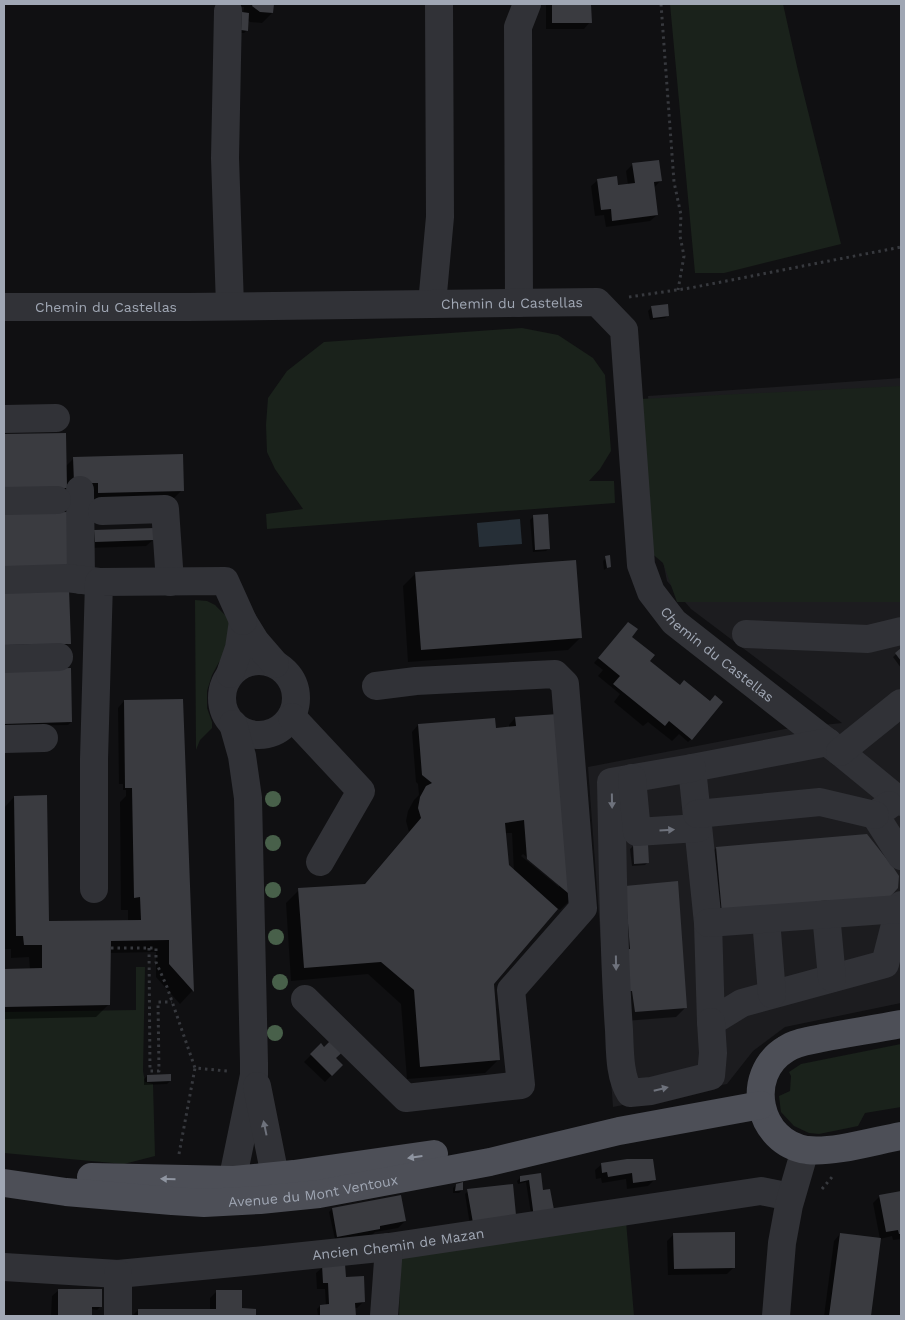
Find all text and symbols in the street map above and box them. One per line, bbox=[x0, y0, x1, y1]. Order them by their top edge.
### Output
street label: Chemin du Castellas bbox=[441, 294, 583, 312]
street label: Chemin du Castellas bbox=[35, 299, 177, 315]
street label: Chemin du Castellas bbox=[657, 604, 777, 705]
one-way arrow bbox=[608, 793, 616, 809]
one-way arrow bbox=[659, 826, 675, 834]
one-way arrow bbox=[612, 956, 620, 972]
one-way arrow bbox=[653, 1085, 668, 1093]
one-way arrow bbox=[261, 1121, 269, 1136]
one-way arrow bbox=[406, 1153, 422, 1161]
street label: Avenue du Mont Ventoux bbox=[228, 1171, 399, 1210]
one-way arrow bbox=[160, 1175, 176, 1183]
street label: Ancien Chemin de Mazan bbox=[311, 1225, 485, 1263]

